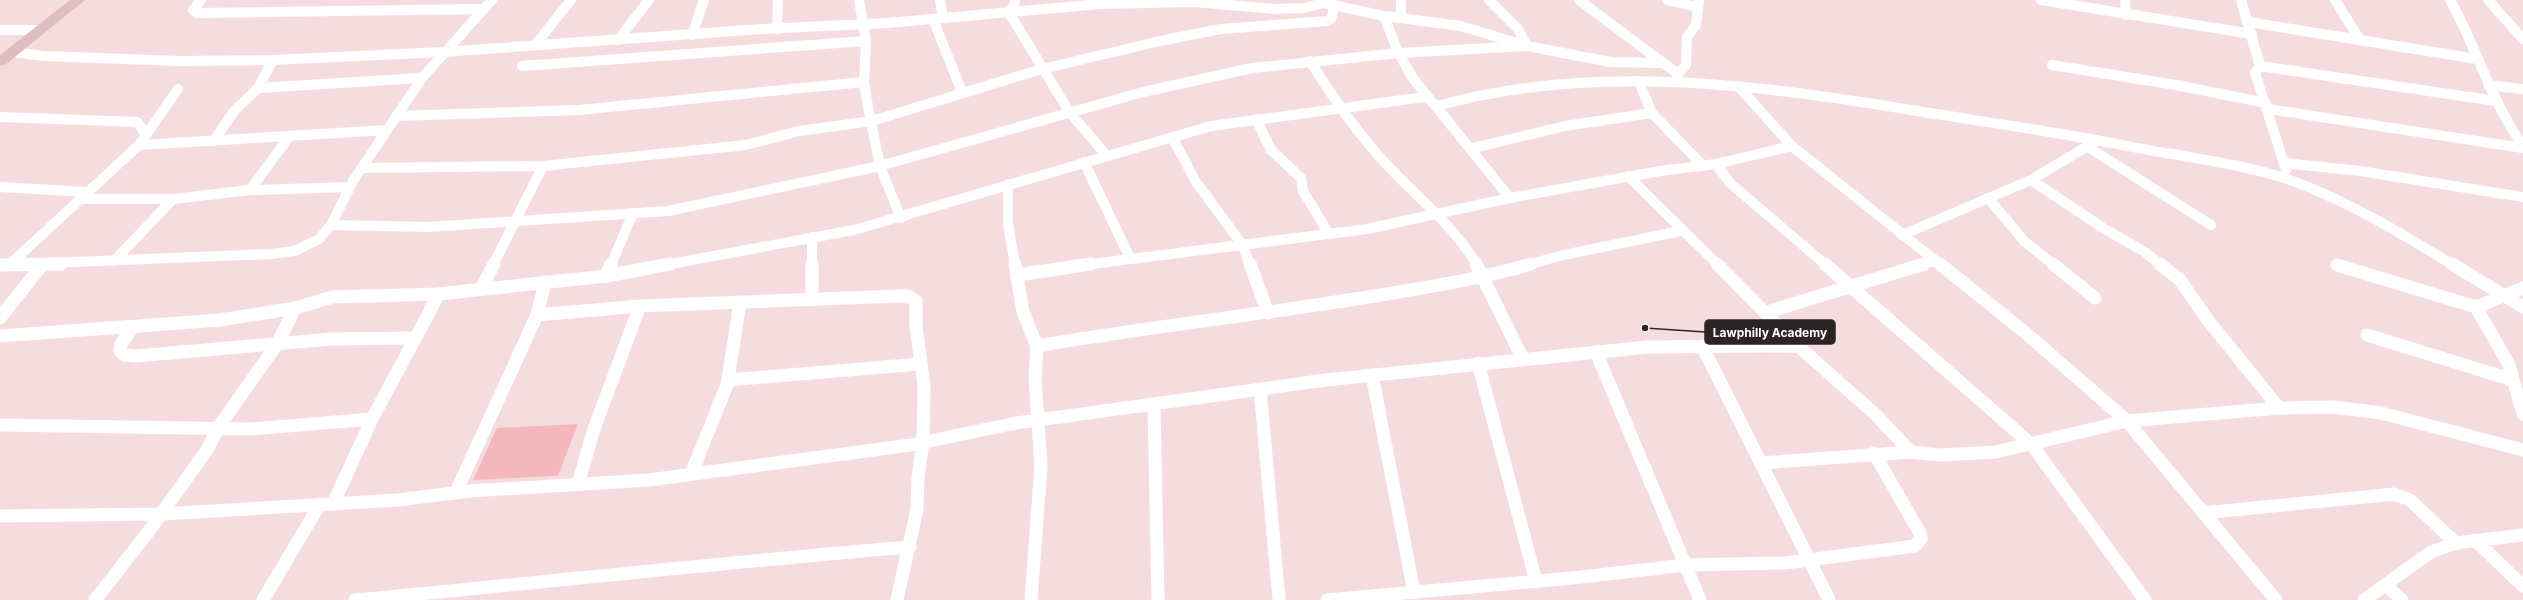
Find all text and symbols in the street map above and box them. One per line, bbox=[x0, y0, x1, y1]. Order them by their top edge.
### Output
callout: Lawphilly Academy bbox=[1705, 320, 1835, 344]
text: Lawphilly Academy bbox=[1713, 325, 1828, 340]

